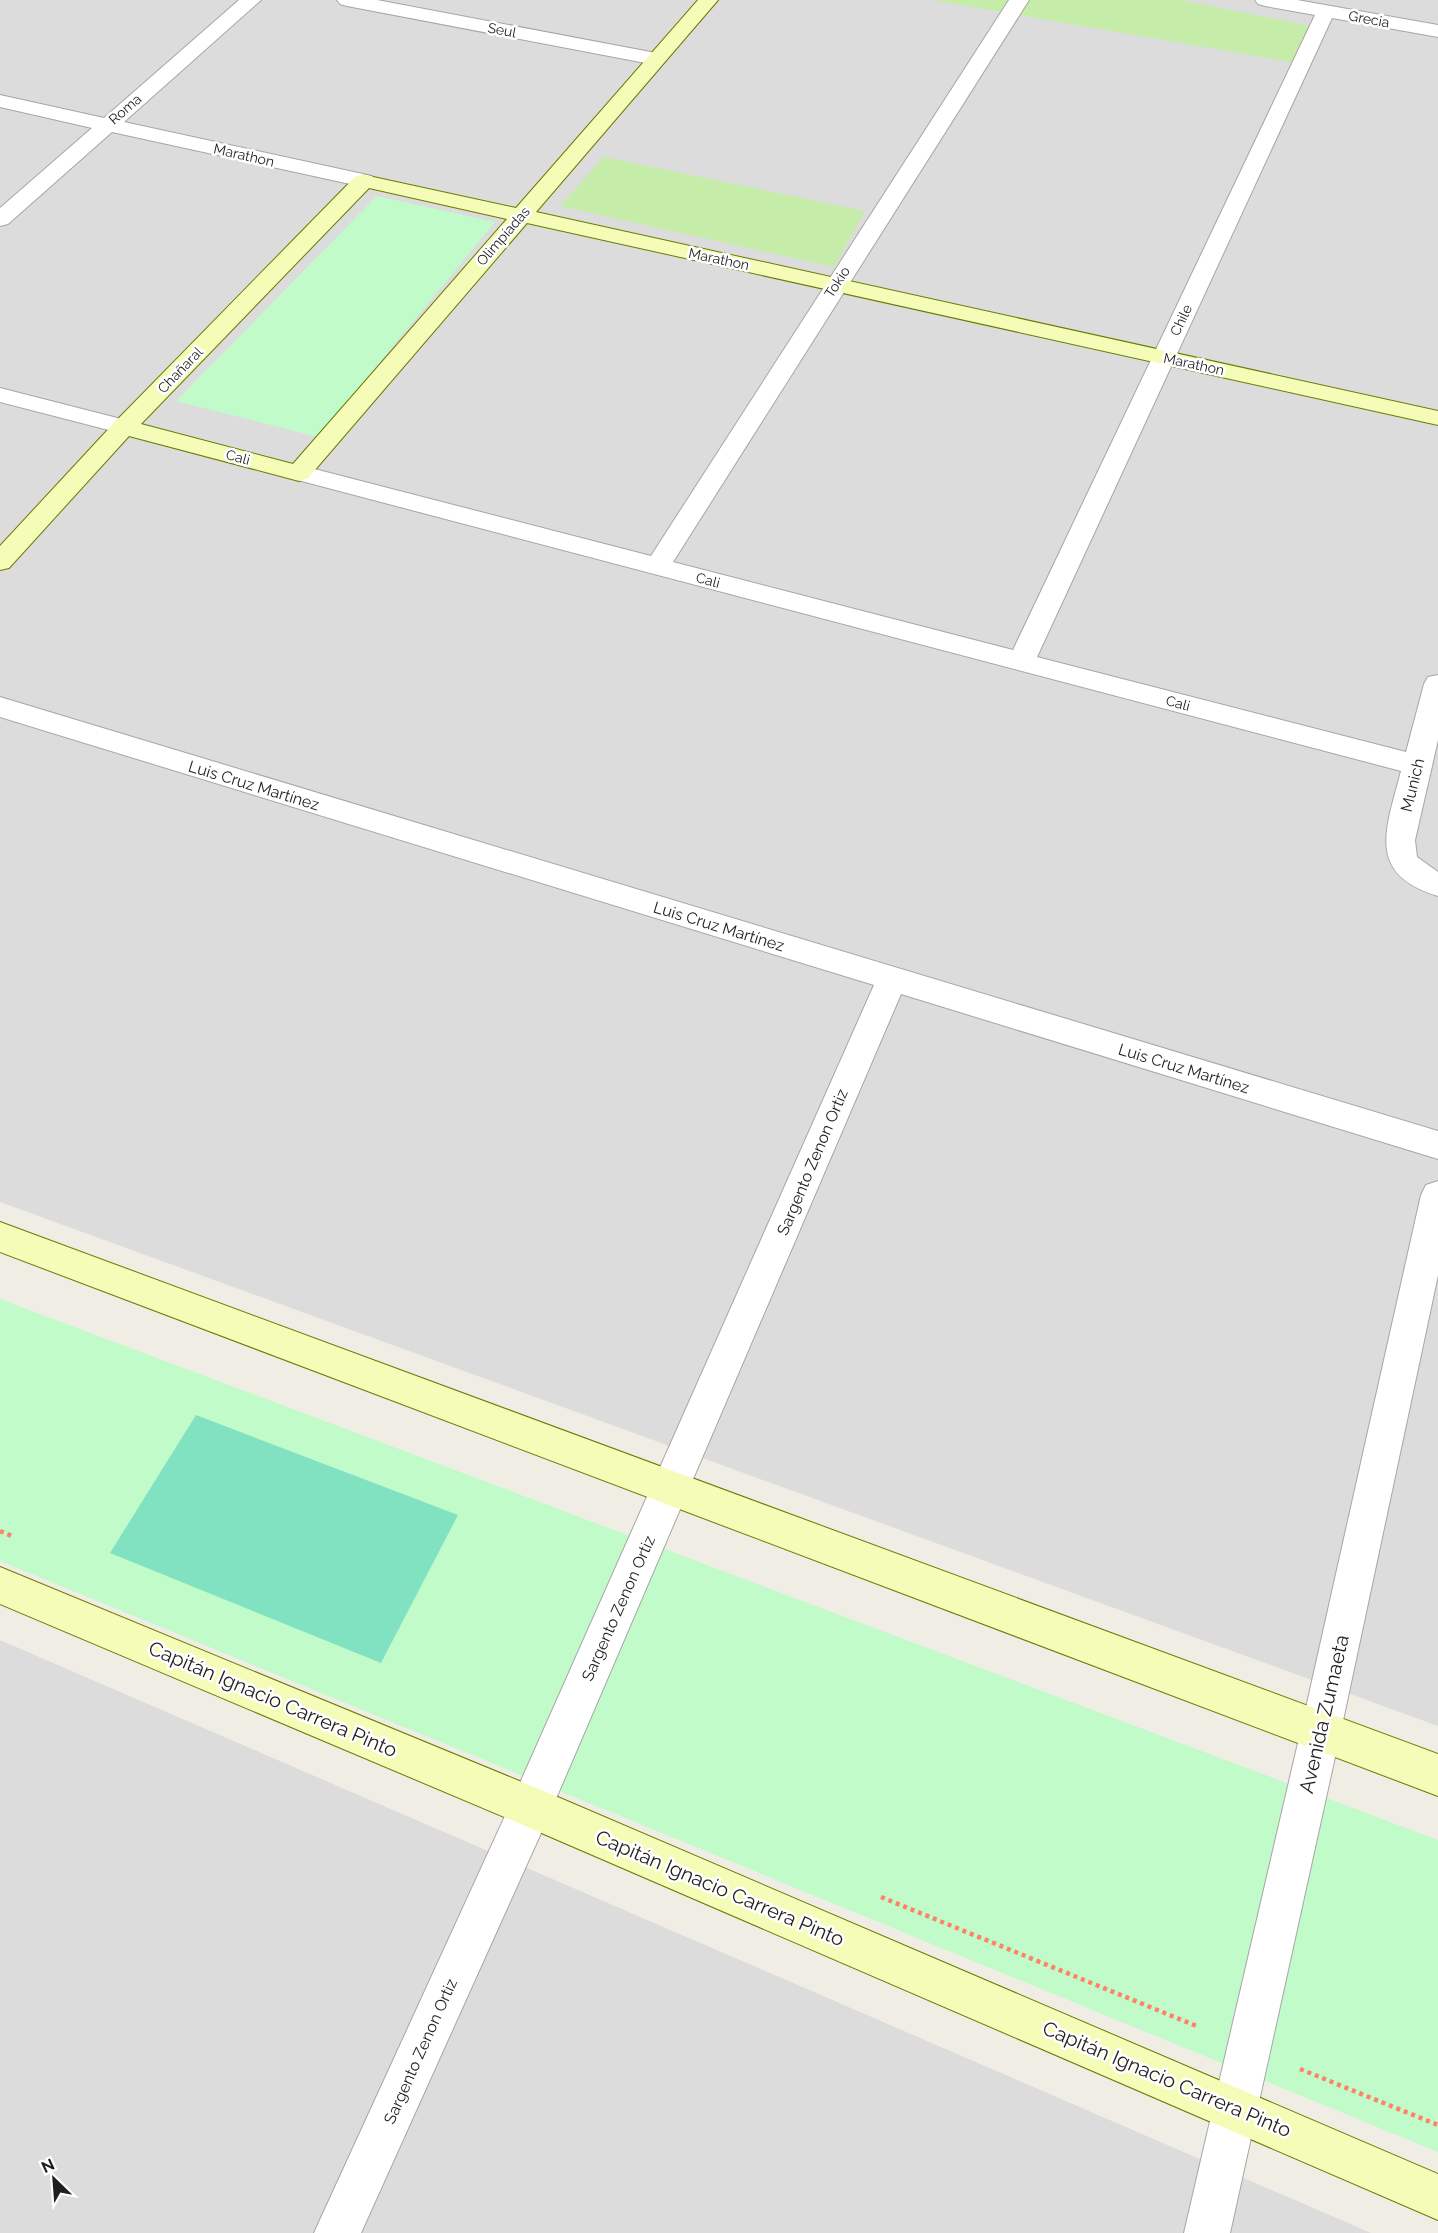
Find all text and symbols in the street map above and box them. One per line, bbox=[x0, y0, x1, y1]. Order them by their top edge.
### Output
street label: Grecia bbox=[1347, 8, 1391, 30]
street label: Seul bbox=[486, 19, 518, 41]
street label: Roma bbox=[106, 91, 144, 127]
street label: Marathon bbox=[212, 140, 276, 170]
street label: Olimpíadas bbox=[473, 203, 533, 269]
street label: Marathon bbox=[687, 245, 751, 273]
street label: Tokio bbox=[821, 263, 853, 301]
street label: Chile bbox=[1167, 302, 1195, 338]
street label: Chañaral bbox=[154, 344, 206, 396]
street label: Marathon bbox=[1162, 350, 1226, 378]
street label: Cali bbox=[224, 446, 252, 468]
street label: Cali bbox=[694, 569, 722, 591]
street label: Cali bbox=[1164, 692, 1192, 714]
street label: Munich bbox=[1397, 756, 1428, 814]
street label: Luis Cruz Martínez bbox=[186, 757, 322, 814]
street label: Luis Cruz Martínez bbox=[651, 898, 787, 955]
street label: Luis Cruz Martínez bbox=[1116, 1040, 1252, 1097]
street label: Sargento Zenon Ortiz bbox=[773, 1086, 852, 1238]
street label: Sargento Zenon Ortiz bbox=[578, 1533, 659, 1684]
street label: Avenida Zumaeta bbox=[1294, 1632, 1354, 1796]
street label: Capitán Ignacio Carrera Pinto bbox=[145, 1636, 401, 1762]
street label: Capitán Ignacio Carrera Pinto bbox=[592, 1825, 848, 1951]
street label: Sargento Zenon Ortiz bbox=[380, 1976, 461, 2127]
street label: Capitán Ignacio Carrera Pinto bbox=[1039, 2016, 1295, 2142]
north arrow bbox=[24, 2149, 84, 2209]
text: N bbox=[38, 2155, 57, 2177]

